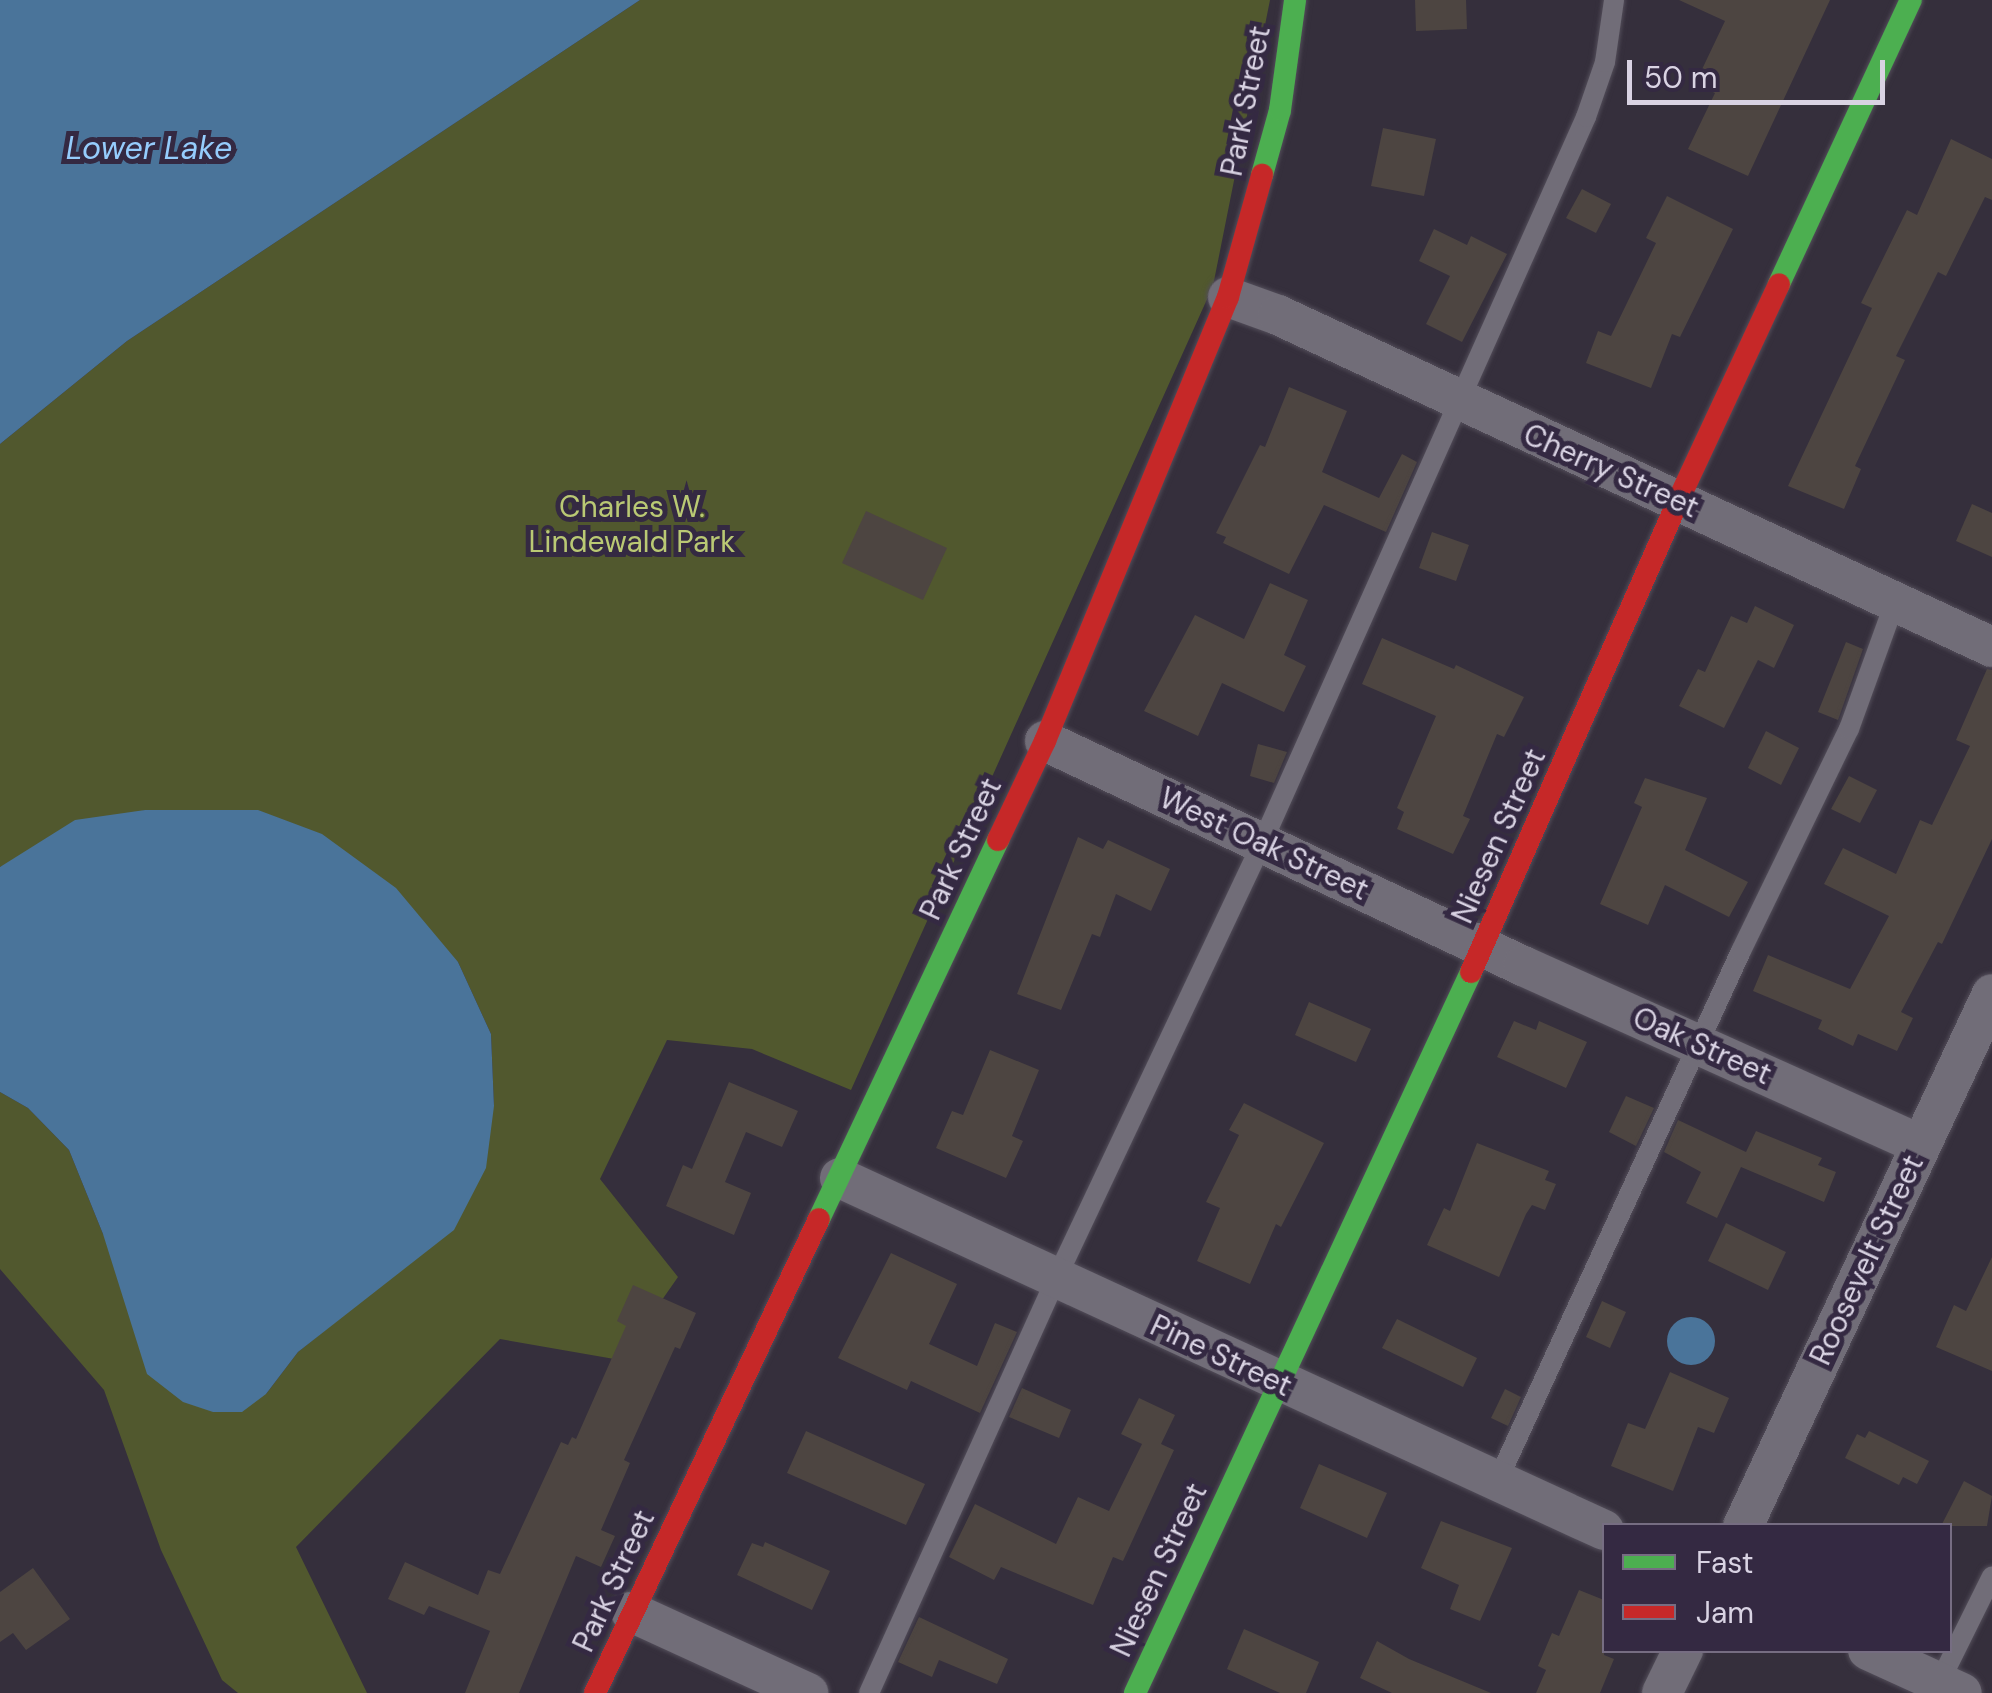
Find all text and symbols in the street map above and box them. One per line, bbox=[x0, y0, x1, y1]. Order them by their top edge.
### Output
street label: Park Street bbox=[1214, 23, 1278, 179]
scale bar bbox=[1632, 40, 1890, 102]
text: 50 m bbox=[1644, 58, 1718, 97]
water label: Lower Lake bbox=[66, 129, 232, 167]
street label: Cherry Street bbox=[1518, 416, 1704, 526]
park label: Charles W. Lindewald Park bbox=[529, 489, 735, 560]
street label: Niesen Street bbox=[1444, 743, 1554, 929]
street label: Park Street bbox=[913, 772, 1009, 926]
street label: West Oak Street bbox=[1154, 780, 1374, 908]
street label: Oak Street bbox=[1627, 1000, 1777, 1092]
street label: Roosevelt Street bbox=[1803, 1149, 1931, 1371]
street label: Pine Street bbox=[1145, 1308, 1297, 1404]
street label: Niesen Street bbox=[1103, 1478, 1215, 1662]
street label: Park Street bbox=[566, 1504, 662, 1658]
legend bbox=[1602, 1523, 1952, 1653]
text: Fast bbox=[1696, 1543, 1754, 1582]
text: Jam bbox=[1696, 1593, 1754, 1632]

